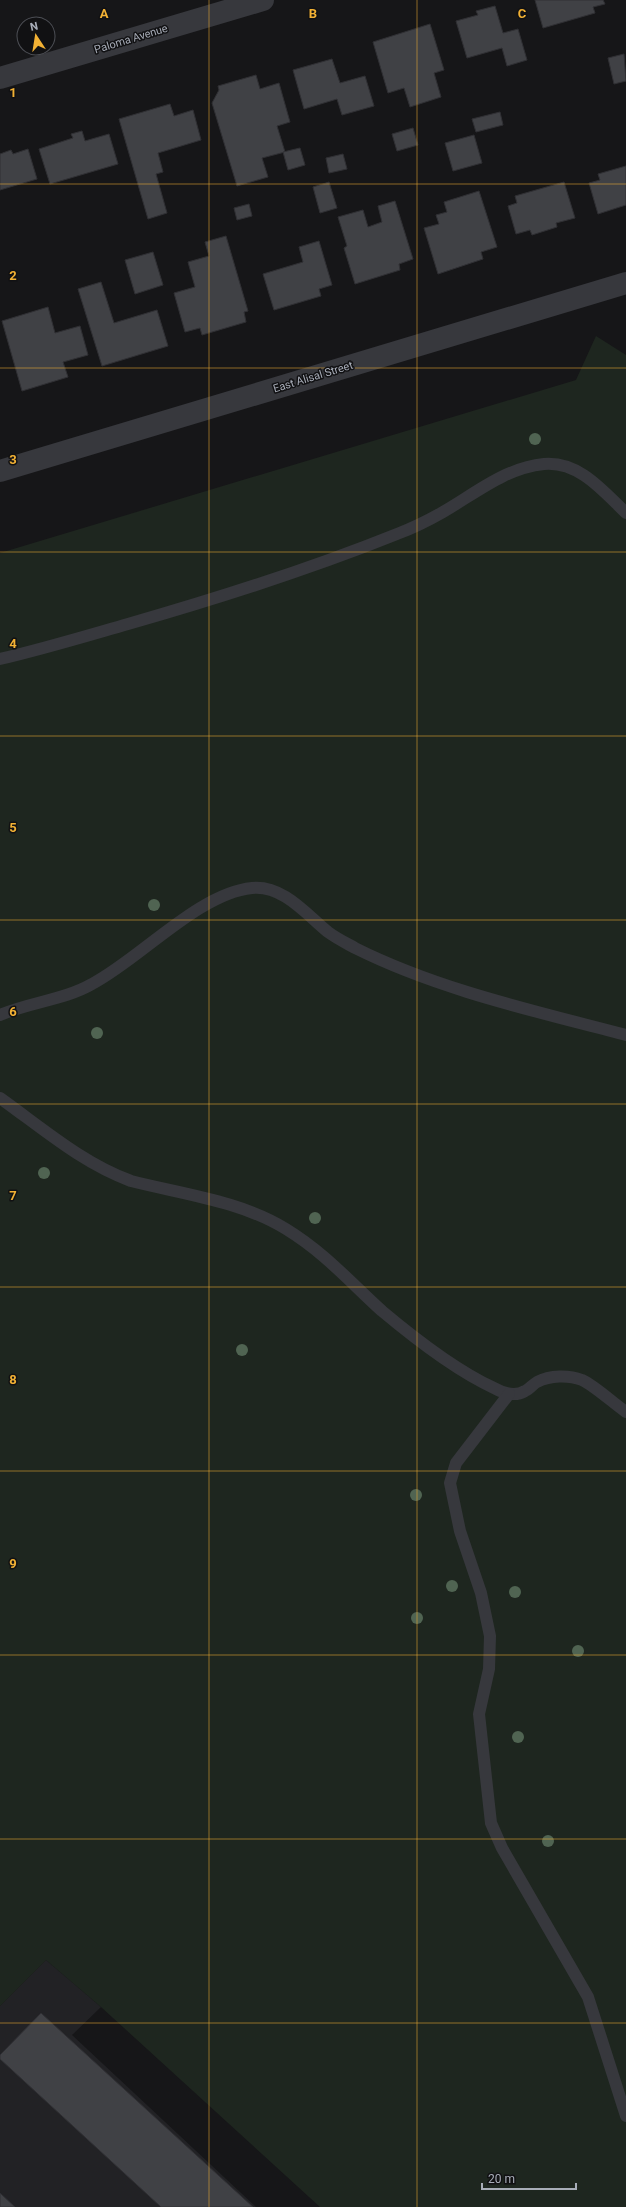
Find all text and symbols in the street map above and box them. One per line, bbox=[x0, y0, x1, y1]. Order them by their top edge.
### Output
text: A bbox=[100, 6, 109, 21]
text: B bbox=[309, 6, 317, 21]
text: C bbox=[518, 6, 527, 21]
north arrow bbox=[16, 16, 56, 56]
text: N bbox=[29, 19, 39, 34]
street label: Paloma Avenue bbox=[93, 22, 169, 56]
text: 1 bbox=[9, 85, 17, 100]
text: 2 bbox=[9, 268, 17, 283]
street label: East Alisal Street bbox=[271, 359, 355, 395]
text: 3 bbox=[9, 452, 17, 467]
text: 4 bbox=[9, 636, 17, 651]
text: 5 bbox=[9, 820, 17, 835]
text: 6 bbox=[9, 1004, 17, 1019]
text: 7 bbox=[9, 1188, 17, 1203]
text: 8 bbox=[9, 1372, 17, 1387]
text: 9 bbox=[9, 1556, 17, 1571]
scale bar bbox=[482, 2165, 576, 2191]
text: 20 m bbox=[488, 2172, 515, 2186]

